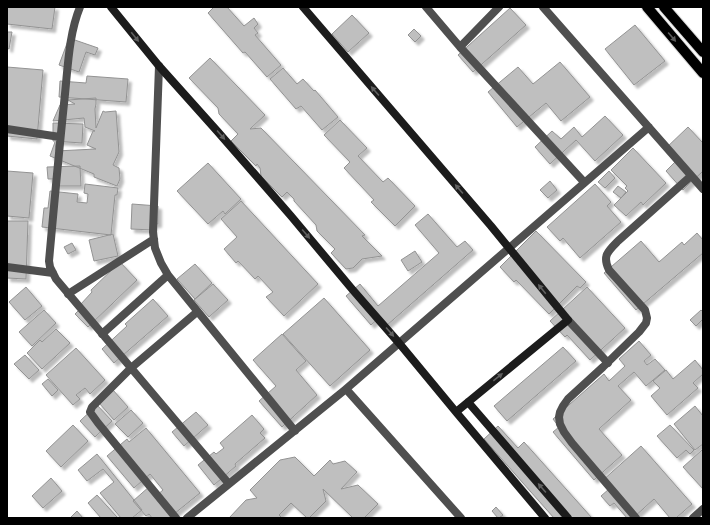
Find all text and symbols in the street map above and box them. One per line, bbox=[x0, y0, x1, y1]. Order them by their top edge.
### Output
one-way arrow bbox=[668, 31, 677, 42]
one-way arrow bbox=[131, 32, 140, 43]
one-way arrow bbox=[370, 85, 379, 96]
one-way arrow bbox=[217, 129, 226, 140]
one-way arrow bbox=[455, 184, 464, 195]
one-way arrow bbox=[301, 228, 310, 239]
one-way arrow bbox=[538, 284, 547, 295]
one-way arrow bbox=[385, 328, 394, 337]
one-way arrow bbox=[493, 373, 504, 382]
one-way arrow bbox=[538, 484, 547, 493]

